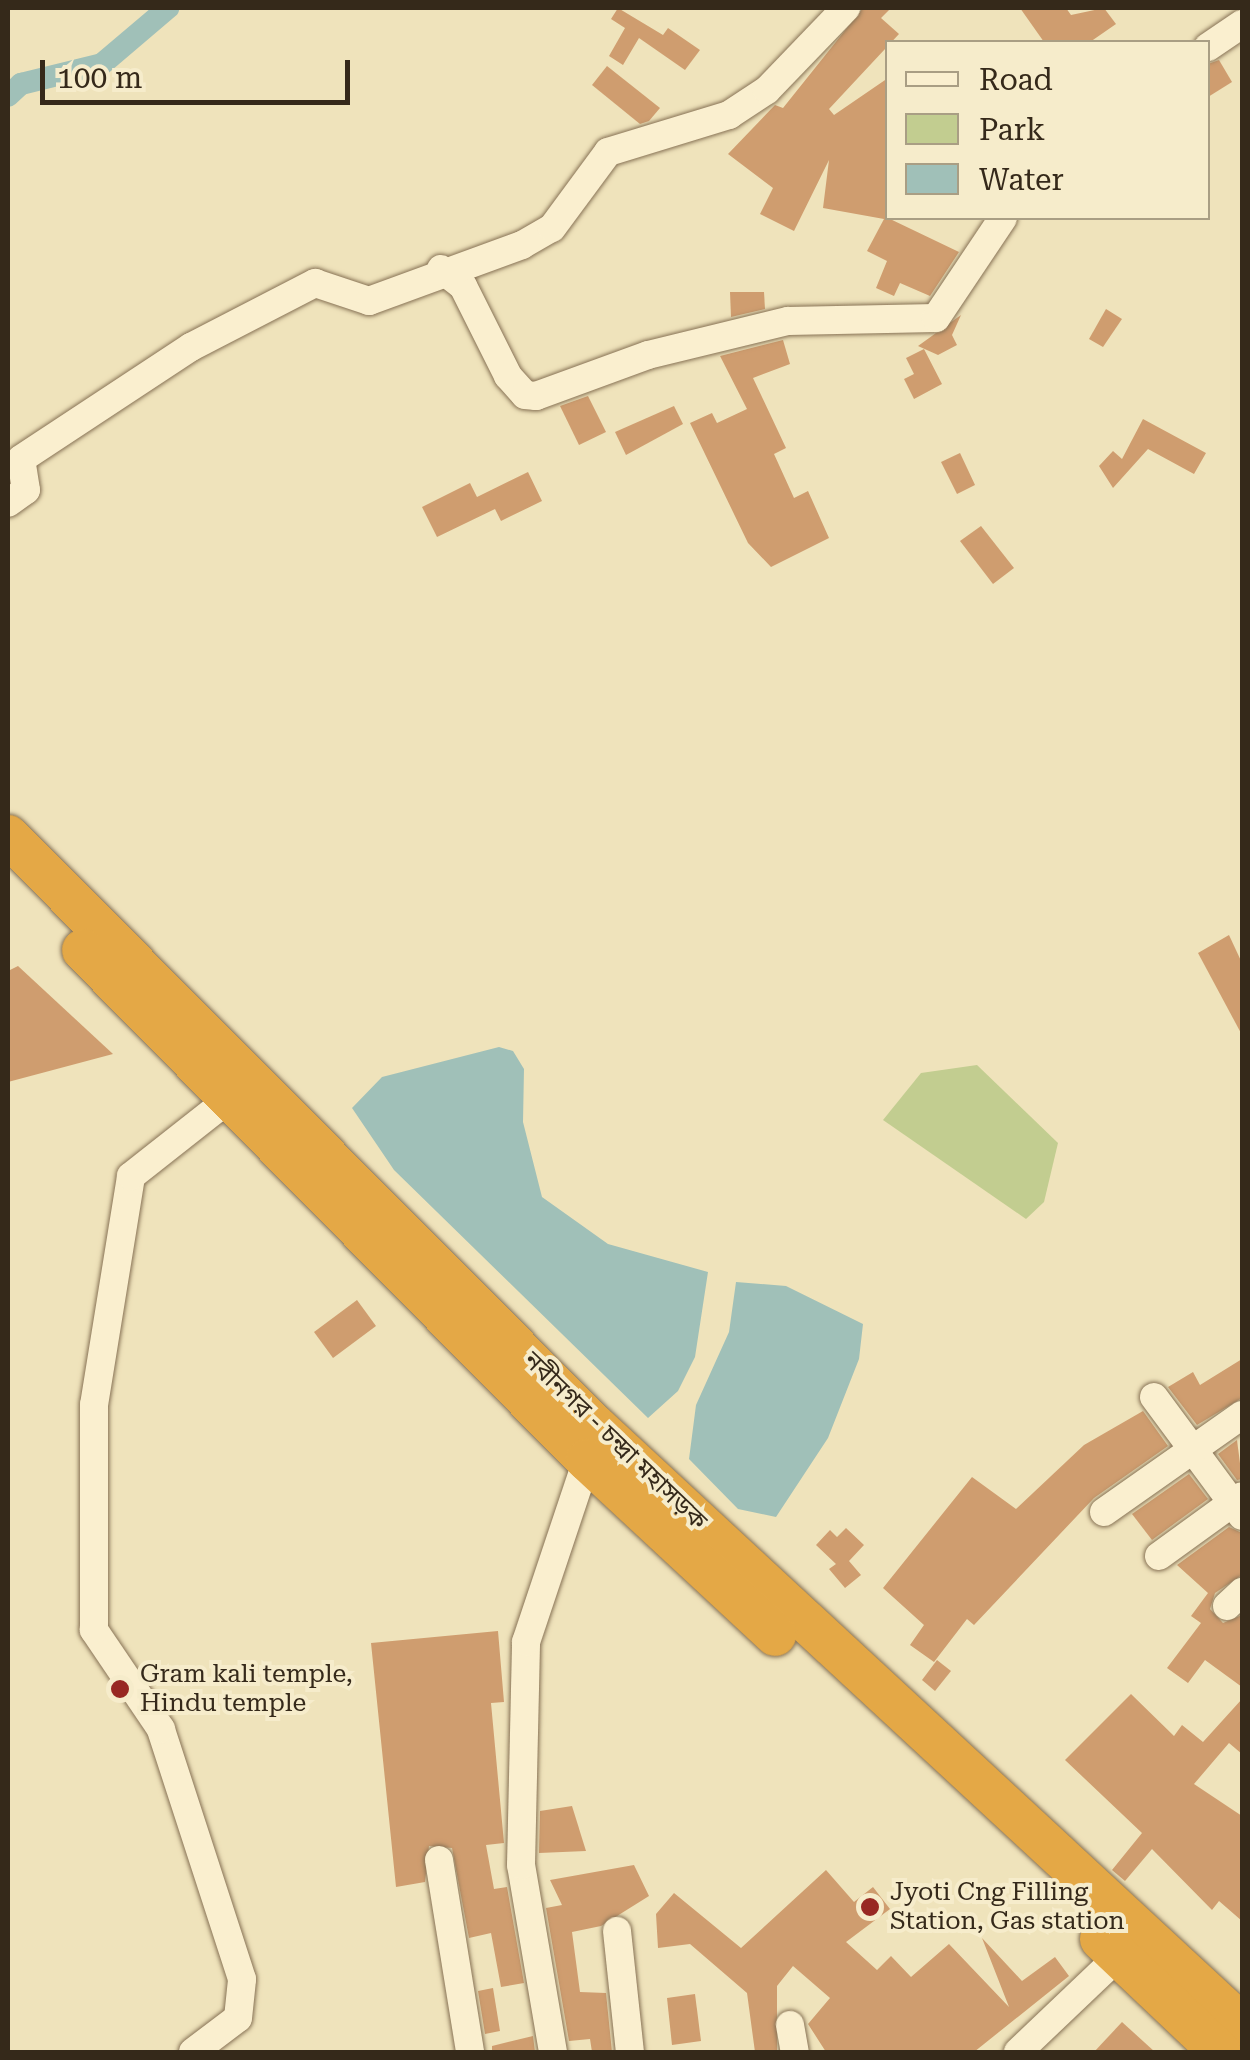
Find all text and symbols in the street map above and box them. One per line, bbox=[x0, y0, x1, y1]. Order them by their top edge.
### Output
scale bar bbox=[45, 40, 355, 102]
legend bbox=[885, 40, 1210, 220]
text: 100 m bbox=[57, 60, 142, 95]
text: Road bbox=[979, 62, 1053, 97]
text: Park bbox=[979, 112, 1045, 147]
text: Water bbox=[979, 162, 1064, 197]
street label: নবীনগর - চন্দ্রা মহাসড়ক bbox=[517, 1346, 713, 1536]
place label: Gram kali temple, Hindu temple bbox=[140, 1660, 353, 1719]
marker: Gram kali temple, Hindu temple bbox=[109, 1678, 131, 1700]
place label: Jyoti Cng Filling Station, Gas station bbox=[890, 1878, 1125, 1937]
marker: Jyoti Cng Filling Station, Gas station bbox=[859, 1896, 881, 1918]

